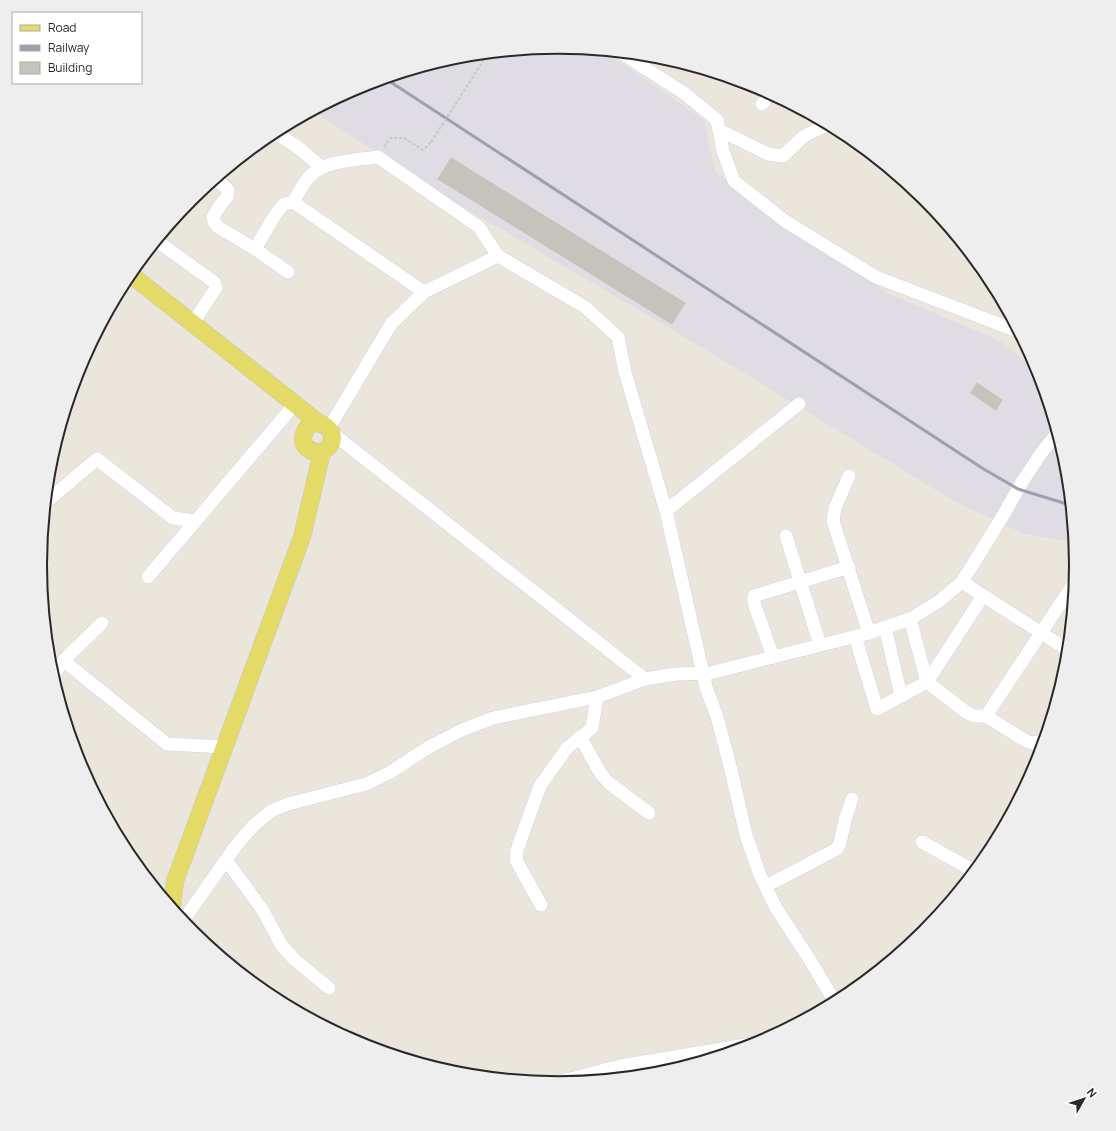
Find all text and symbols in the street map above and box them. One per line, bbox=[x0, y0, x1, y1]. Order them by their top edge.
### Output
legend bbox=[12, 12, 142, 84]
text: Road bbox=[48, 19, 76, 36]
text: Railway bbox=[48, 39, 90, 56]
text: Building bbox=[48, 59, 92, 76]
north arrow bbox=[1064, 1079, 1104, 1119]
text: N bbox=[1084, 1085, 1101, 1100]

